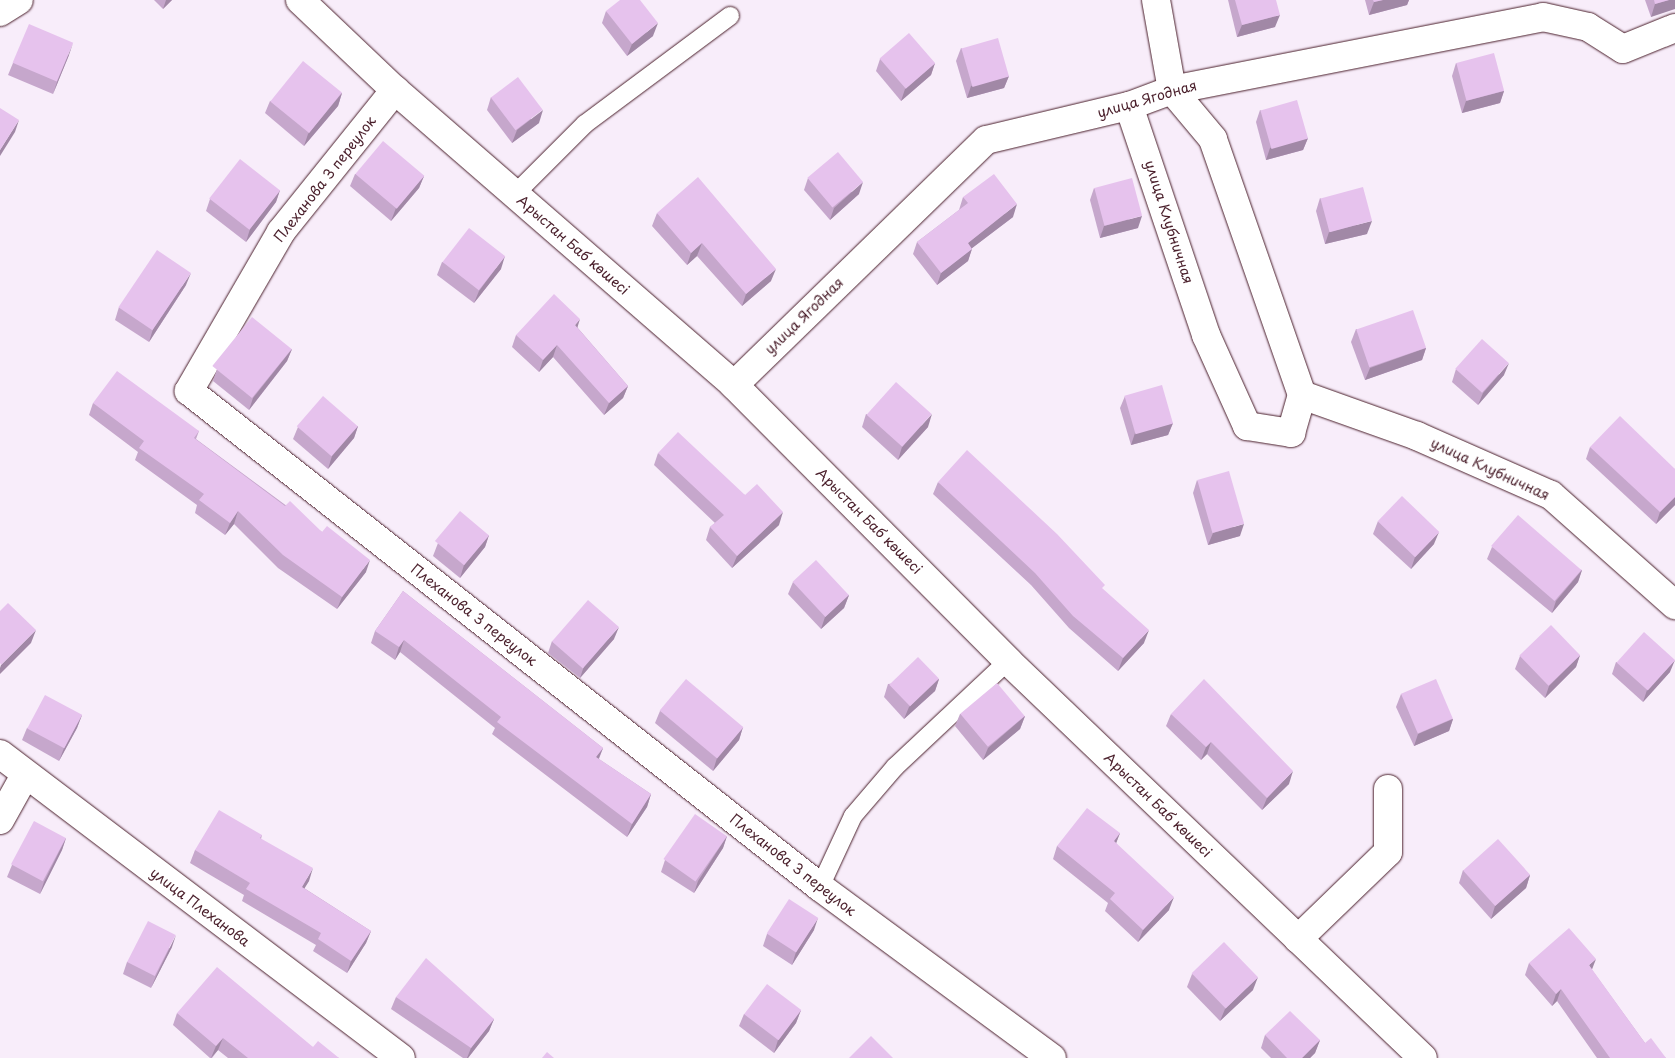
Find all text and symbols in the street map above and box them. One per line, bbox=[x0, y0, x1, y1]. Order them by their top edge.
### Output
street label: улица Ягодная bbox=[1095, 77, 1199, 121]
street label: Плеханова 3 переулок bbox=[270, 112, 380, 246]
street label: улица Клубничная bbox=[1141, 158, 1197, 286]
street label: Арыстан Баб көшесі bbox=[513, 192, 633, 298]
street label: улица Ягодная bbox=[761, 274, 847, 358]
street label: улица Клубничная bbox=[1428, 434, 1552, 504]
street label: Арыстан Баб көшесі bbox=[812, 464, 926, 578]
street label: Плеханова 3 переулок bbox=[407, 560, 541, 670]
street label: Арыстан Баб көшесі bbox=[1101, 749, 1215, 861]
street label: Плеханова 3 переулок bbox=[726, 810, 860, 920]
street label: улица Плеханова bbox=[146, 864, 254, 950]

